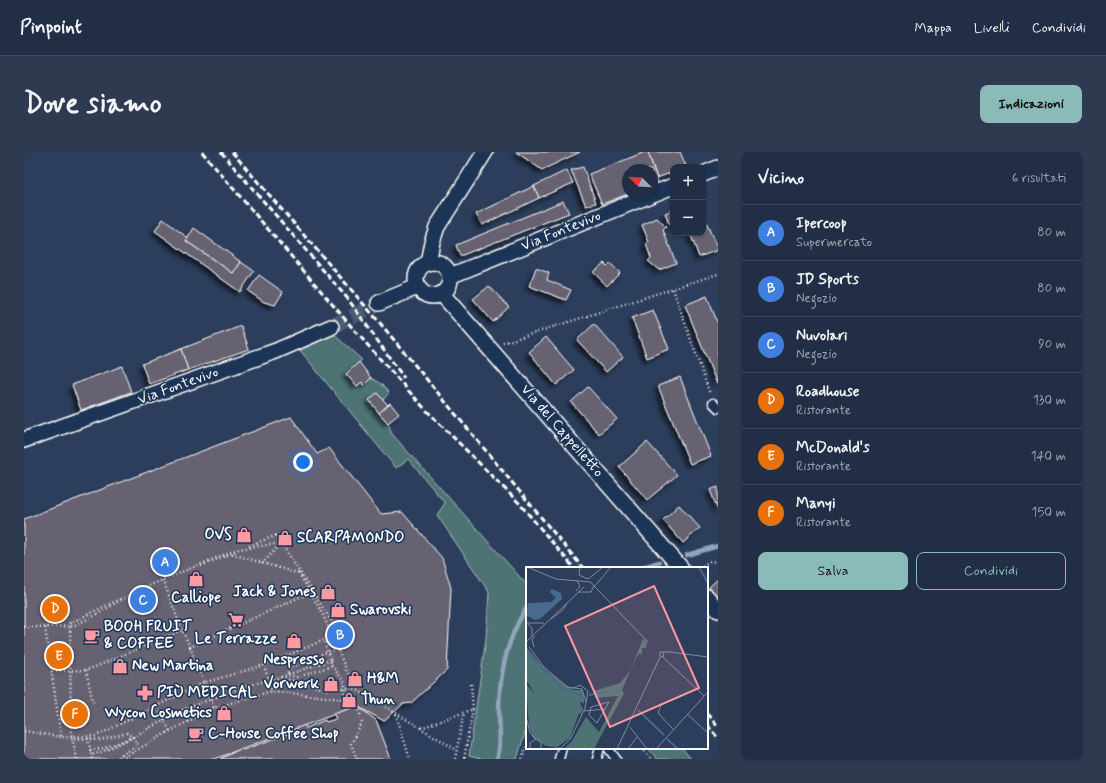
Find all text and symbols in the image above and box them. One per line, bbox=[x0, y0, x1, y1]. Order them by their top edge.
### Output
text: Pinpoint bbox=[20, 15, 82, 40]
text: Mappa bbox=[914, 19, 952, 37]
text: Livelli bbox=[974, 19, 1010, 37]
text: Condividi bbox=[1032, 19, 1086, 37]
button: Indicazioni bbox=[980, 85, 1082, 123]
text: Dove siamo bbox=[24, 86, 162, 123]
north arrow bbox=[622, 164, 658, 200]
map controls bbox=[670, 164, 706, 236]
button: + bbox=[670, 164, 706, 200]
text: Vicino bbox=[758, 167, 804, 189]
text: 6 risultati bbox=[1012, 170, 1066, 187]
button: − bbox=[670, 200, 706, 236]
street label: Via Fontevivo bbox=[518, 206, 604, 256]
text: Ipercoop bbox=[796, 214, 847, 234]
text: A bbox=[767, 224, 775, 241]
text: 80 m bbox=[1037, 224, 1066, 241]
text: Supermercato bbox=[796, 234, 872, 251]
text: JD Sports bbox=[796, 270, 859, 290]
text: B bbox=[767, 280, 775, 297]
text: 80 m bbox=[1037, 280, 1066, 297]
text: Negozio bbox=[796, 290, 837, 307]
text: Nuvolari bbox=[796, 326, 847, 346]
text: C bbox=[766, 336, 776, 353]
text: 90 m bbox=[1038, 336, 1066, 353]
text: Negozio bbox=[796, 346, 837, 363]
street label: Via Fontevivo bbox=[135, 362, 221, 410]
street label: Via del Cappelletto bbox=[516, 380, 608, 482]
text: Roadhouse bbox=[796, 382, 860, 402]
text: D bbox=[767, 392, 775, 409]
text: 130 m bbox=[1033, 392, 1066, 409]
text: Ristorante bbox=[796, 402, 851, 419]
text: McDonald's bbox=[796, 438, 870, 458]
text: E bbox=[767, 448, 775, 465]
text: 140 m bbox=[1031, 448, 1066, 465]
your location bbox=[293, 452, 313, 472]
text: Ristorante bbox=[796, 458, 851, 475]
text: Manyi bbox=[796, 494, 835, 514]
text: F bbox=[768, 504, 774, 521]
text: 150 m bbox=[1032, 504, 1066, 521]
text: Ristorante bbox=[796, 514, 851, 531]
place label: OVS bbox=[205, 525, 232, 545]
shop icon: OVS bbox=[235, 526, 253, 544]
place label: SCARPAMONDO bbox=[297, 528, 404, 548]
shop icon: SCARPAMONDO bbox=[276, 529, 294, 547]
pin: A bbox=[152, 547, 178, 577]
button: Salva bbox=[758, 552, 908, 590]
button: Condividi bbox=[916, 552, 1066, 590]
inset map bbox=[526, 567, 708, 749]
shop icon: Calliope bbox=[187, 570, 205, 588]
place label: Jack & Jones bbox=[233, 582, 316, 602]
shop icon: Jack & Jones bbox=[319, 583, 337, 601]
pin: C bbox=[130, 585, 156, 615]
place label: Calliope bbox=[171, 588, 221, 608]
pin: D bbox=[42, 594, 68, 624]
place label: Swarovski bbox=[350, 600, 412, 620]
shop icon: Swarovski bbox=[329, 601, 347, 619]
supermarket icon: Le Terrazze bbox=[227, 611, 245, 629]
place label: BOOH FRUIT & COFFEE bbox=[104, 617, 192, 654]
pin: B bbox=[327, 620, 353, 650]
cafe icon: BOOH FRUIT & COFFEE bbox=[83, 627, 101, 645]
place label: Le Terrazze bbox=[195, 629, 278, 649]
shop icon: Nespresso bbox=[285, 632, 303, 650]
pin: E bbox=[46, 641, 72, 671]
place label: Nespresso bbox=[263, 650, 325, 670]
place label: New Martina bbox=[132, 656, 214, 676]
shop icon: New Martina bbox=[111, 657, 129, 675]
place label: H&M bbox=[367, 669, 399, 689]
shop icon: H&M bbox=[346, 670, 364, 688]
place label: Vorwerk bbox=[264, 674, 320, 694]
shop icon: Vorwerk bbox=[322, 675, 340, 693]
place label: PIÙ MEDICAL bbox=[157, 683, 257, 703]
pharmacy icon: PIÙ MEDICAL bbox=[136, 684, 154, 702]
place label: Thun bbox=[361, 690, 395, 710]
shop icon: Thun bbox=[340, 691, 358, 709]
pin: F bbox=[62, 699, 88, 729]
place label: Wycon Cosmetics bbox=[104, 703, 212, 723]
shop icon: Wycon Cosmetics bbox=[215, 704, 233, 722]
place label: C-House Coffee Shop bbox=[208, 724, 339, 744]
cafe icon: C-House Coffee Shop bbox=[187, 725, 205, 743]

